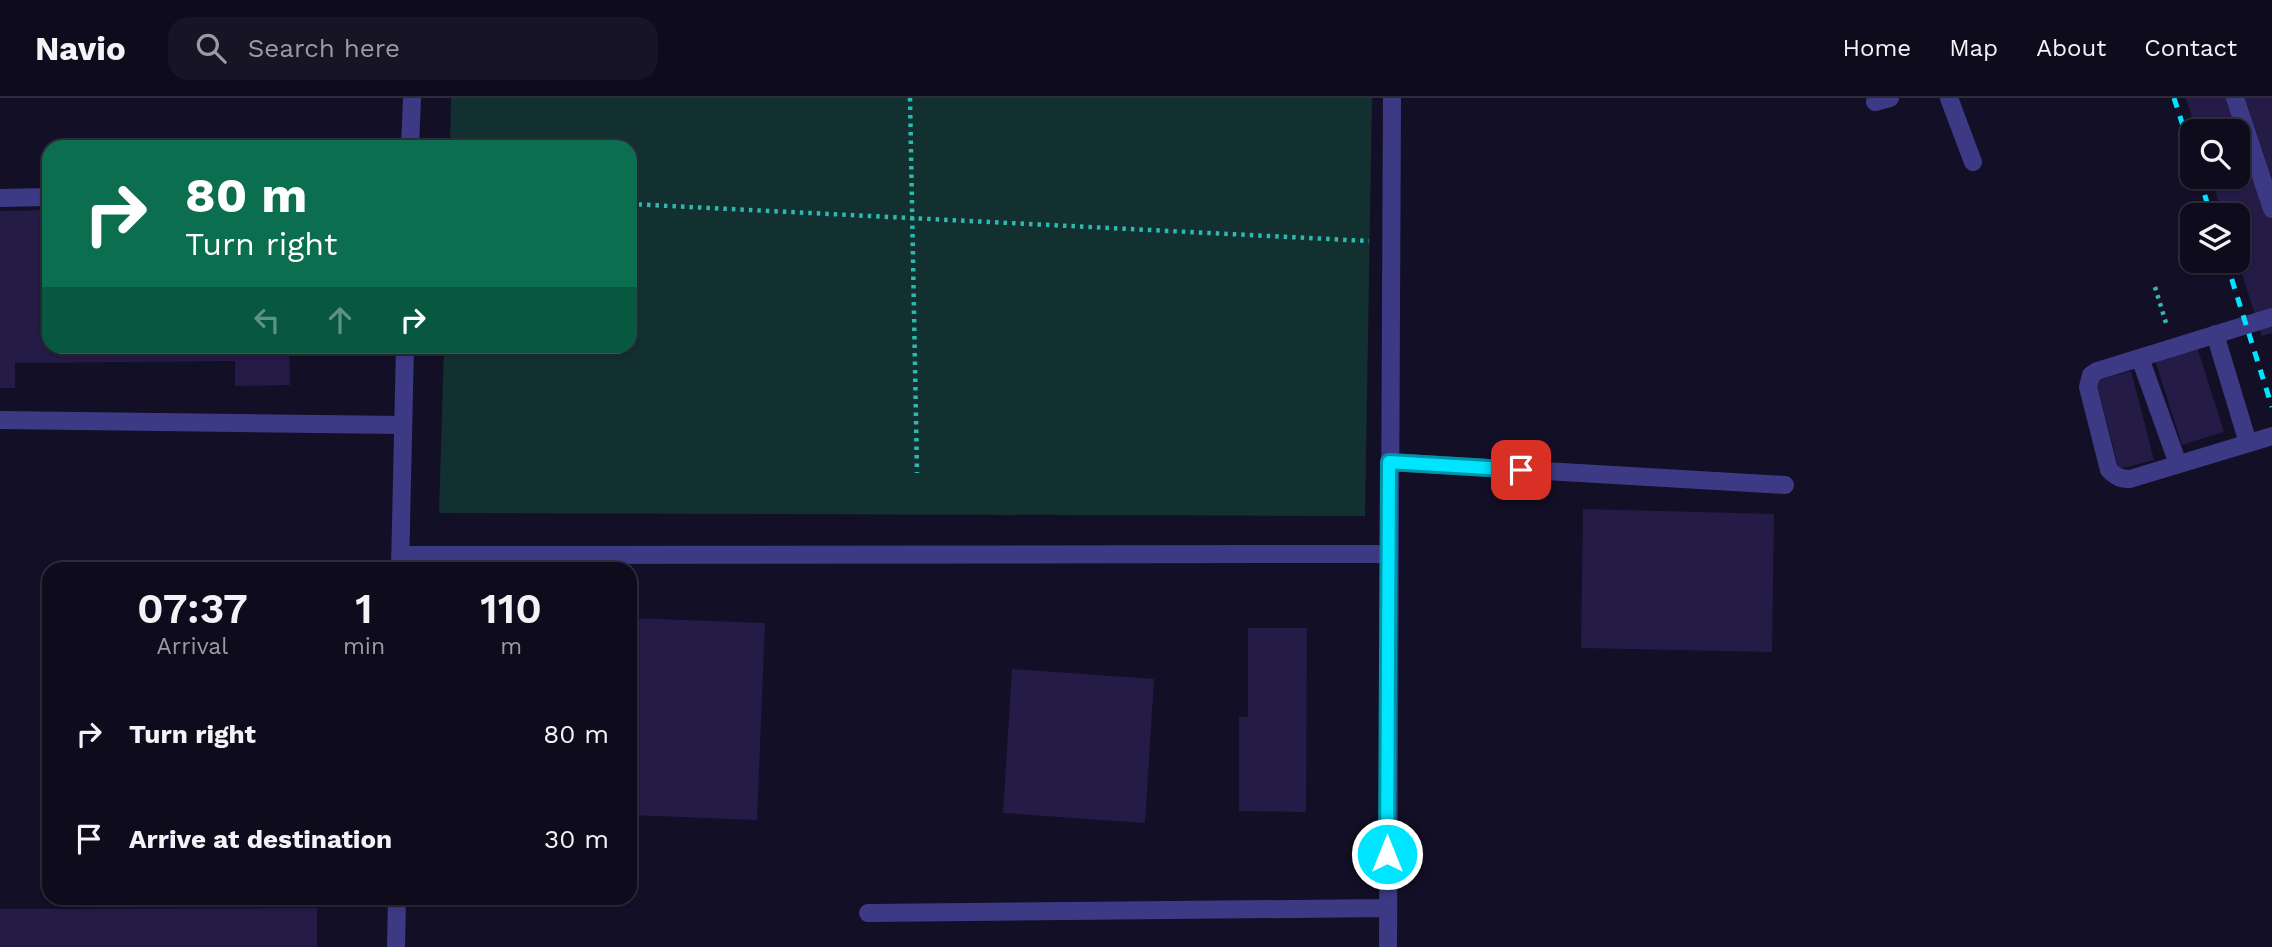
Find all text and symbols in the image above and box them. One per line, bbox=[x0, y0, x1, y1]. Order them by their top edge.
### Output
search box bbox=[168, 17, 658, 80]
text: Navio bbox=[35, 29, 126, 68]
icon: search bbox=[192, 29, 230, 67]
text: Search here bbox=[248, 33, 400, 63]
text: Home bbox=[1843, 34, 1911, 62]
text: Map bbox=[1949, 34, 1998, 62]
text: About bbox=[2036, 34, 2106, 62]
text: Contact bbox=[2144, 34, 2237, 62]
map controls bbox=[2180, 119, 2250, 273]
button: search bbox=[2180, 119, 2250, 189]
text: 80 m bbox=[185, 166, 307, 224]
icon: right bbox=[70, 168, 161, 259]
button: layers bbox=[2180, 203, 2250, 273]
text: Turn right bbox=[185, 225, 337, 263]
icon: left bbox=[248, 301, 286, 339]
icon: ahead bbox=[321, 301, 359, 339]
icon: right bbox=[394, 301, 432, 339]
pin bbox=[1491, 440, 1551, 500]
icon: arrive bbox=[1502, 451, 1540, 489]
text: 07:37 bbox=[137, 584, 248, 633]
text: 1 bbox=[355, 584, 373, 633]
text: 110 bbox=[480, 584, 542, 633]
text: Arrival bbox=[157, 633, 228, 660]
text: min bbox=[343, 633, 385, 660]
text: m bbox=[500, 633, 522, 660]
icon: right bbox=[70, 715, 108, 753]
text: Turn right bbox=[129, 719, 256, 749]
text: 80 m bbox=[543, 719, 609, 749]
position arrow bbox=[1350, 817, 1424, 891]
icon: arrive bbox=[70, 820, 108, 858]
text: Arrive at destination bbox=[129, 824, 392, 854]
text: 30 m bbox=[544, 824, 609, 854]

